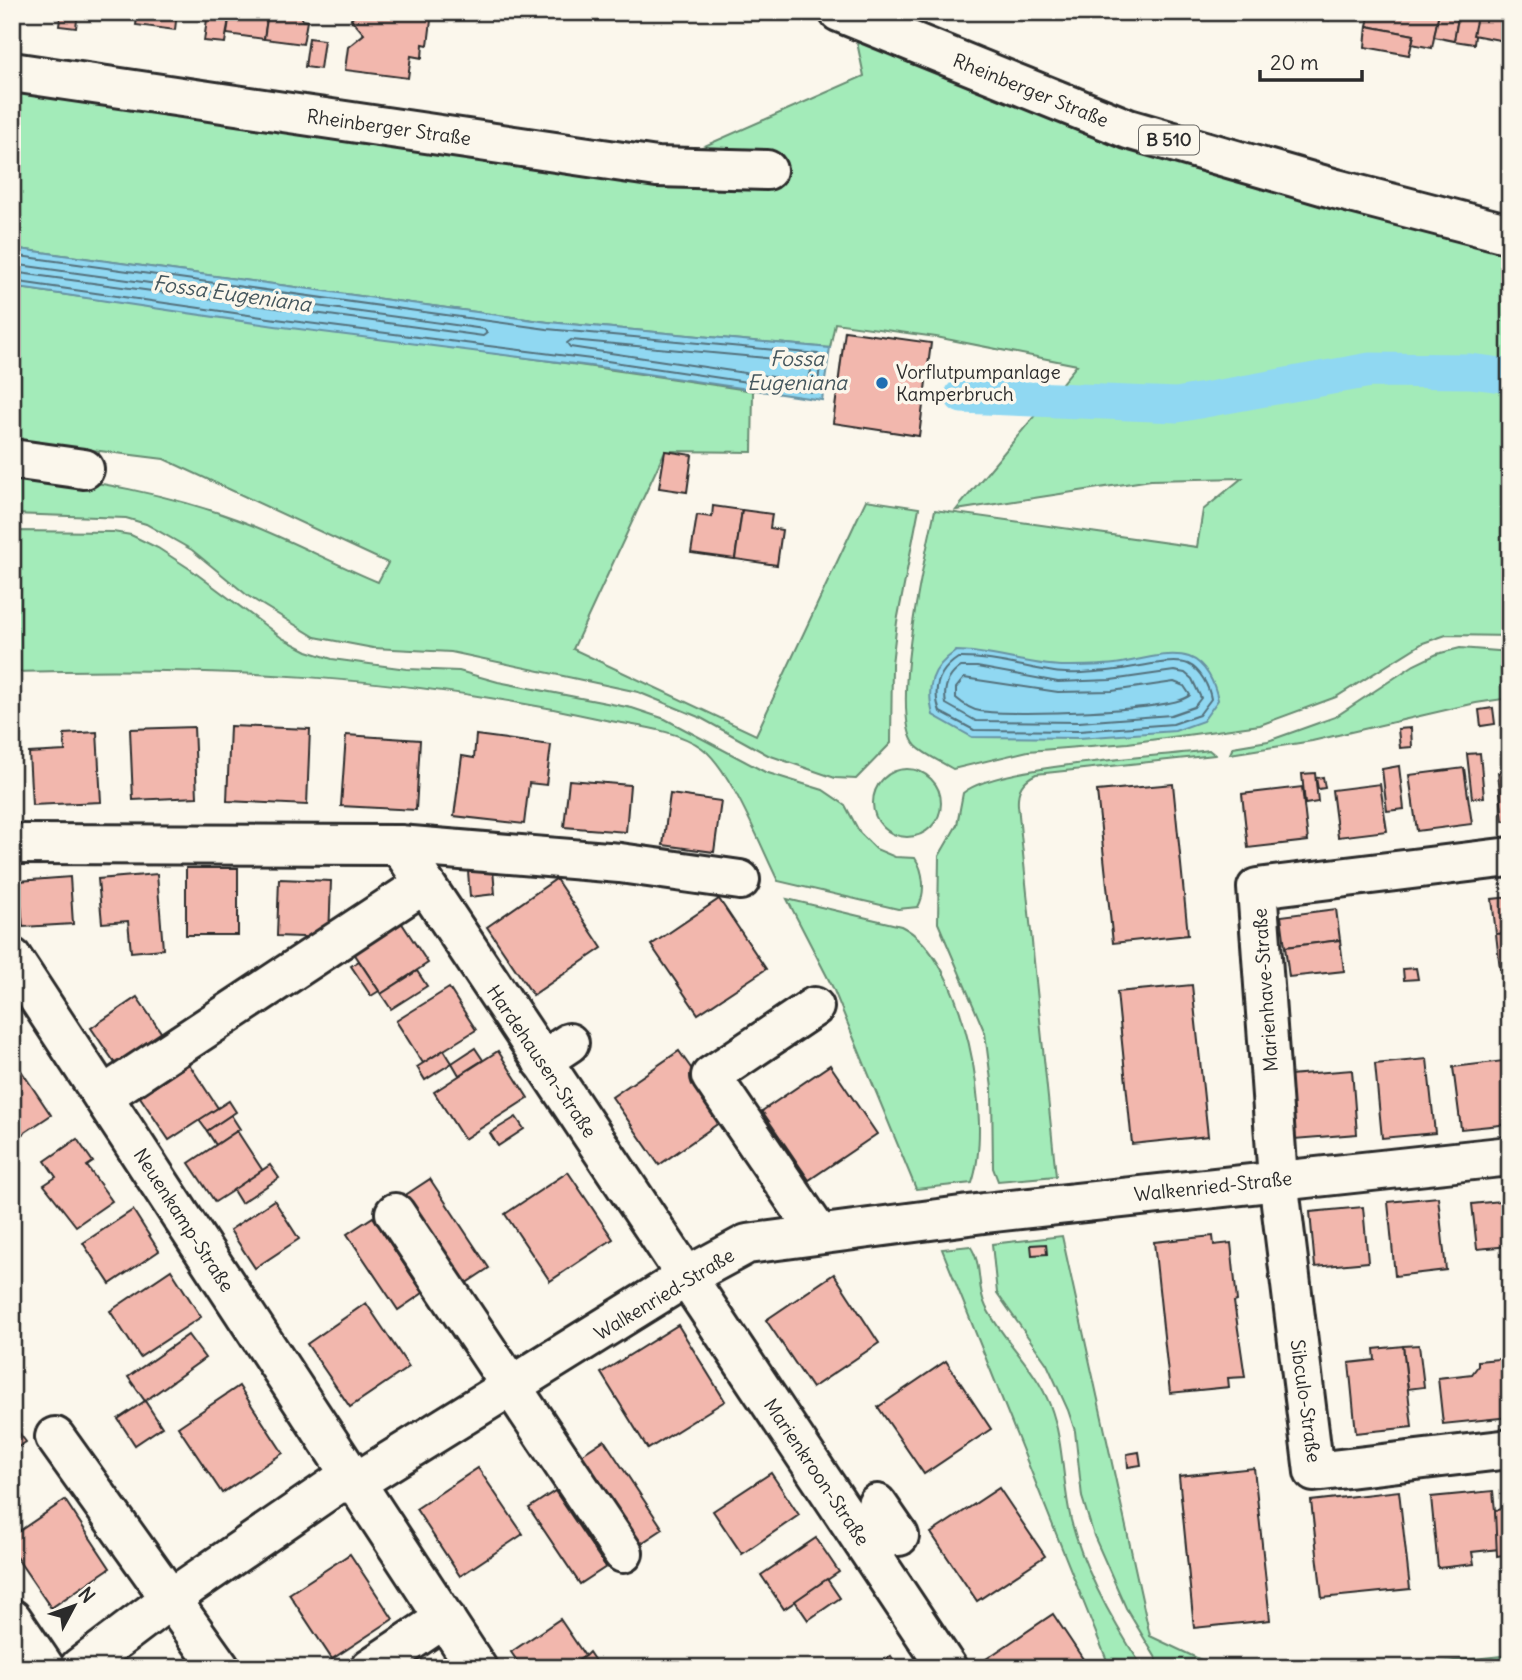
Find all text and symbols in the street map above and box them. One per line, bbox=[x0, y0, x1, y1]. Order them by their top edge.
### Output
scale bar bbox=[1260, 38, 1361, 82]
street label: Rheinberger Straße bbox=[950, 48, 1112, 132]
text: 20 m bbox=[1270, 49, 1319, 76]
street label: Rheinberger Straße bbox=[305, 104, 473, 150]
road number: B 510 bbox=[1139, 125, 1199, 154]
water label: Fossa Eugeniana bbox=[151, 269, 314, 318]
water label: Fossa Eugeniana bbox=[747, 345, 848, 396]
place label: Vorflutpumpanlage Kamperbruch bbox=[896, 360, 1061, 406]
marker: Vorflutpumpanlage Kamperbruch bbox=[874, 375, 890, 391]
street label: Marienhave-Straße bbox=[1247, 907, 1283, 1073]
street label: Hardehausen-Straße bbox=[482, 980, 602, 1142]
street label: Neuenkamp-Straße bbox=[129, 1144, 239, 1296]
street label: Walkenried-Straße bbox=[1133, 1166, 1293, 1206]
street label: Walkenried-Straße bbox=[590, 1243, 738, 1345]
street label: Sibculo-Straße bbox=[1285, 1338, 1327, 1464]
street label: Marienkroon-Straße bbox=[759, 1394, 875, 1550]
north arrow bbox=[38, 1572, 108, 1642]
text: N bbox=[73, 1582, 100, 1608]

